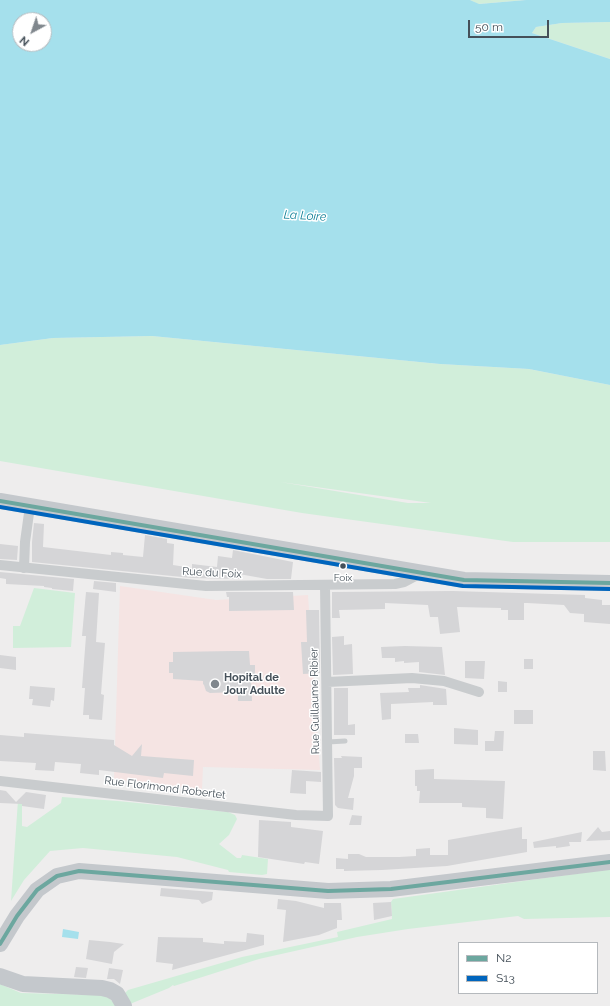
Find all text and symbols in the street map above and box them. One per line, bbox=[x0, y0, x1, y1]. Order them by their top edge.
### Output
north arrow bbox=[12, 12, 52, 52]
scale bar bbox=[470, 12, 551, 38]
text: 50 m bbox=[475, 20, 503, 34]
text: N bbox=[17, 33, 32, 48]
water label: La Loire bbox=[283, 208, 327, 224]
marker: Foix bbox=[338, 561, 348, 571]
street label: Rue du Foix bbox=[182, 565, 242, 581]
place label: Foix bbox=[334, 572, 352, 584]
street label: Rue Guillaume Ribier bbox=[307, 648, 323, 754]
place label: Hopital de Jour Adulte bbox=[224, 671, 285, 697]
marker: Hopital de Jour Adulte bbox=[209, 678, 221, 690]
street label: Rue Florimond Robertet bbox=[104, 774, 226, 802]
legend bbox=[458, 942, 598, 994]
text: N2 bbox=[496, 951, 512, 965]
text: S13 bbox=[496, 971, 515, 985]

